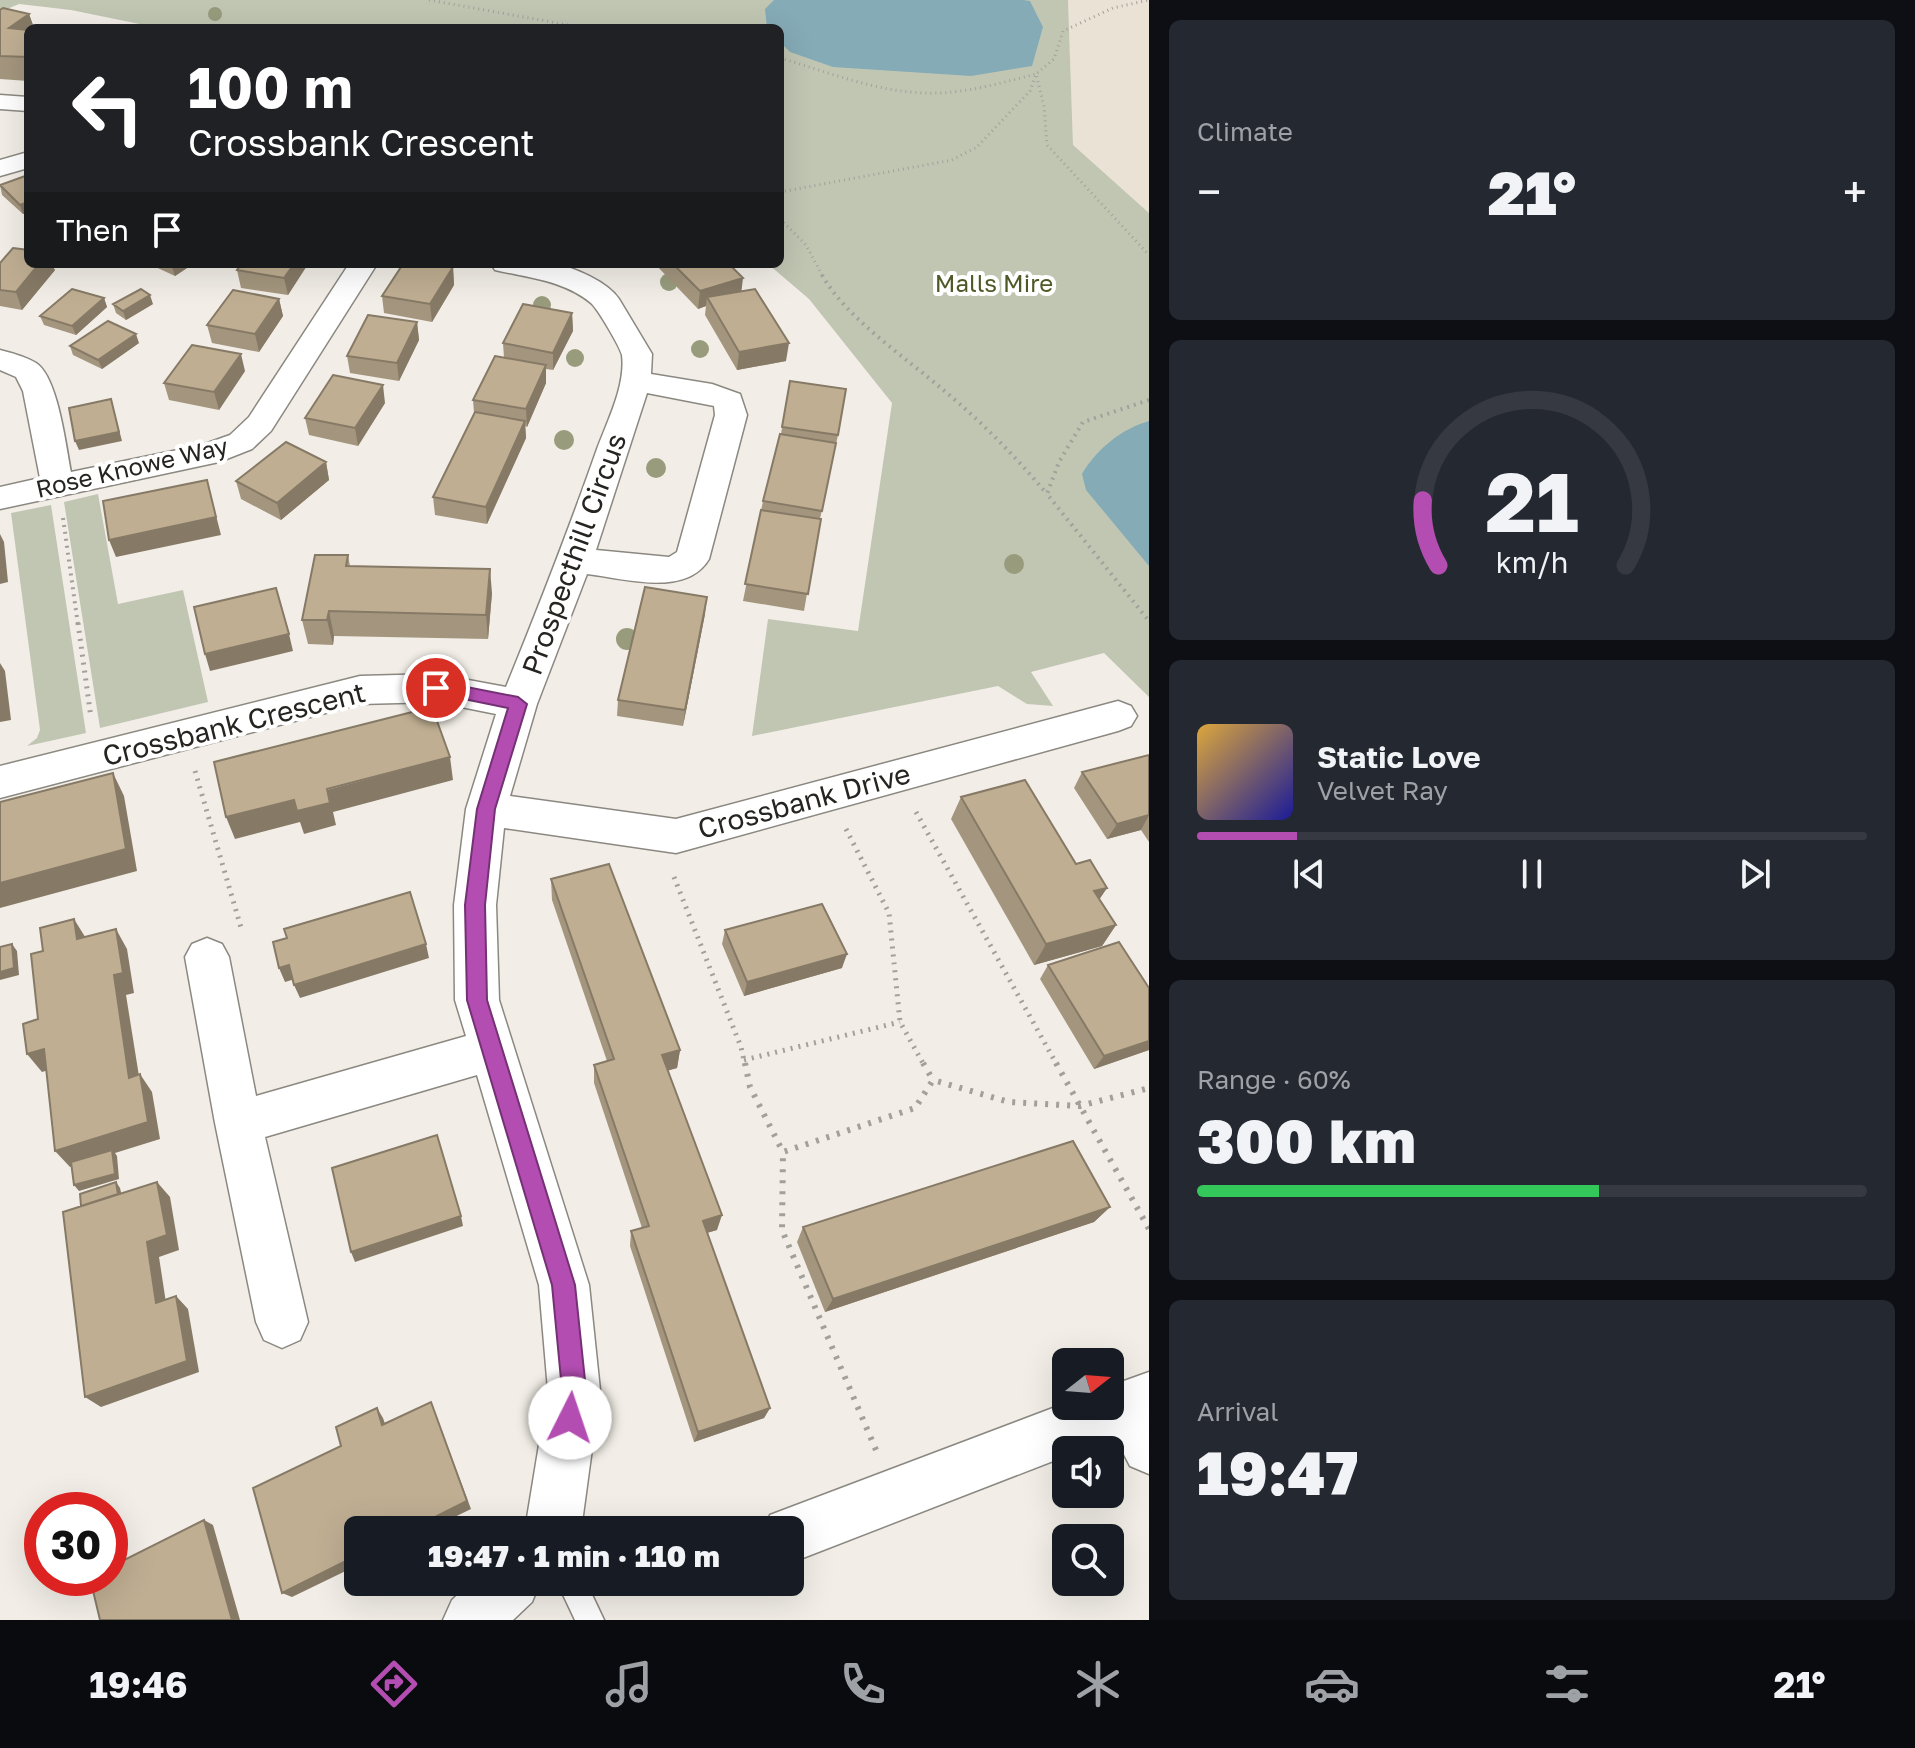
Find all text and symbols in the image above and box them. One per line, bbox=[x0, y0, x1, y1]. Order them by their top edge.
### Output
text: 100 m bbox=[188, 53, 353, 120]
icon: left bbox=[56, 56, 160, 160]
text: Climate bbox=[1197, 116, 1293, 147]
text: Crossbank Crescent bbox=[188, 121, 535, 164]
text: 21° bbox=[1488, 156, 1576, 228]
text: − bbox=[1197, 165, 1221, 218]
text: + bbox=[1843, 165, 1867, 218]
icon: arrive bbox=[145, 208, 189, 252]
text: Then bbox=[56, 212, 129, 248]
park label: Malls Mire bbox=[935, 268, 1053, 297]
street label: Prospecthill Circus bbox=[515, 429, 633, 679]
street label: Rose Knowe Way bbox=[33, 430, 231, 503]
text: 21 bbox=[1485, 450, 1579, 550]
text: km/h bbox=[1496, 545, 1568, 579]
pin bbox=[402, 654, 470, 722]
icon: arrive bbox=[414, 666, 458, 710]
street label: Crossbank Crescent bbox=[99, 675, 369, 772]
text: Static Love bbox=[1317, 739, 1481, 775]
street label: Crossbank Drive bbox=[694, 756, 914, 845]
text: Velvet Ray bbox=[1317, 775, 1448, 806]
icon: previous bbox=[1287, 852, 1331, 896]
icon: pause bbox=[1510, 852, 1554, 896]
icon: next bbox=[1733, 852, 1777, 896]
text: Range · 60% bbox=[1197, 1064, 1351, 1095]
text: 300 km bbox=[1197, 1104, 1416, 1176]
north arrow bbox=[1052, 1348, 1124, 1420]
map controls bbox=[1052, 1348, 1124, 1596]
position arrow bbox=[528, 1376, 612, 1460]
text: Arrival bbox=[1197, 1396, 1278, 1427]
button: sound bbox=[1052, 1436, 1124, 1508]
text: 19:47 bbox=[1197, 1436, 1358, 1508]
speed limit sign: 30 bbox=[24, 1492, 128, 1596]
button: search bbox=[1052, 1524, 1124, 1596]
text: 19:47 · 1 min · 110 m bbox=[428, 1538, 720, 1574]
icon: directions bbox=[366, 1656, 422, 1712]
icon: music bbox=[601, 1656, 657, 1712]
icon: phone bbox=[835, 1656, 891, 1712]
icon: climate bbox=[1070, 1656, 1126, 1712]
icon: car bbox=[1304, 1656, 1360, 1712]
icon: filters bbox=[1539, 1656, 1595, 1712]
text: 19:46 bbox=[89, 1663, 188, 1706]
text: 21° bbox=[1774, 1663, 1826, 1706]

